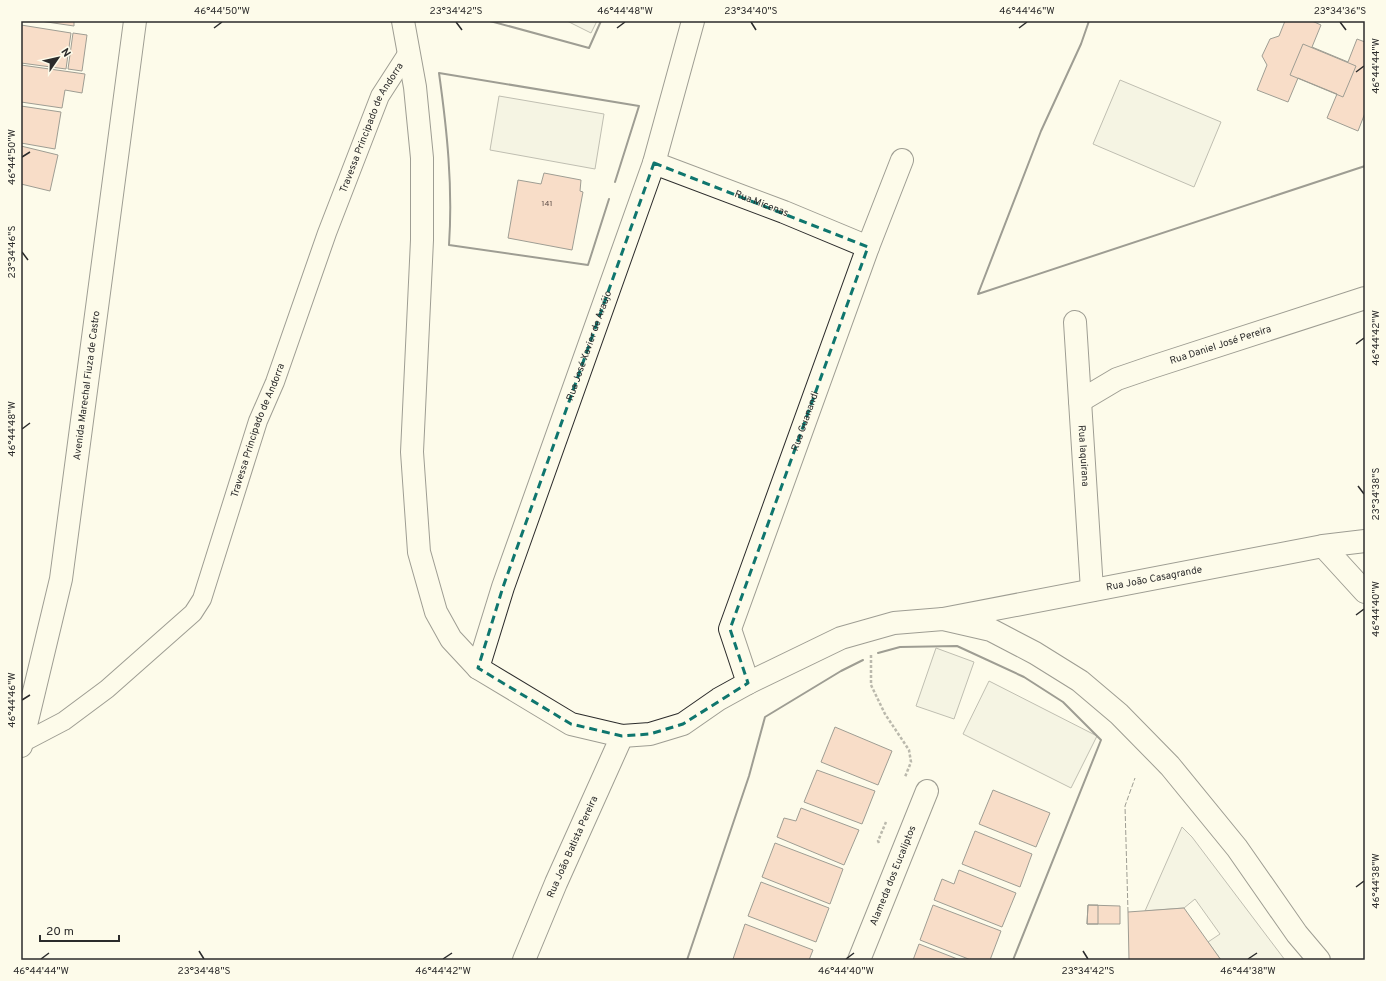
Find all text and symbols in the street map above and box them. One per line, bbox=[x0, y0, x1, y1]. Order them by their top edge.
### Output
text: 46°44'50"W bbox=[194, 5, 250, 18]
text: 23°34'42"S bbox=[430, 5, 482, 18]
text: 46°44'48"W bbox=[597, 5, 653, 18]
text: 23°34'40"S bbox=[724, 5, 778, 18]
text: 46°44'46"W bbox=[999, 5, 1055, 18]
text: 23°34'36"S bbox=[1314, 5, 1366, 18]
north arrow bbox=[38, 38, 78, 78]
text: 46°44'44"W bbox=[1370, 38, 1383, 94]
text: N bbox=[57, 46, 73, 60]
street label: Travessa Principado de Andorra bbox=[337, 60, 406, 194]
text: 46°44'50"W bbox=[6, 129, 19, 185]
street label: Rua Micenas bbox=[733, 187, 791, 220]
house number: 141 bbox=[542, 199, 552, 209]
text: 23°34'46"S bbox=[6, 226, 19, 278]
street label: Rua José Xavier de Araújo bbox=[563, 288, 615, 403]
street label: Avenida Marechal Fiuza de Castro bbox=[70, 310, 103, 461]
text: 46°44'42"W bbox=[1370, 310, 1383, 366]
street label: Rua Daniel José Pereira bbox=[1168, 322, 1273, 367]
street label: Travessa Principado de Andorra bbox=[228, 362, 287, 499]
street label: Rua Guanandi bbox=[788, 389, 822, 453]
text: 46°44'48"W bbox=[6, 401, 19, 457]
street label: Rua Iaquirana bbox=[1075, 425, 1092, 487]
text: 23°34'38"S bbox=[1370, 468, 1383, 520]
street label: Rua João Casagrande bbox=[1105, 563, 1203, 594]
text: 46°44'40"W bbox=[1370, 581, 1383, 637]
text: 46°44'46"W bbox=[6, 672, 19, 728]
street label: Rua João Batista Pereira bbox=[544, 794, 601, 900]
street label: Alameda dos Eucaliptos bbox=[867, 823, 919, 928]
text: 46°44'38"W bbox=[1370, 853, 1383, 909]
scale bar bbox=[40, 917, 119, 943]
text: 20 m bbox=[46, 924, 74, 940]
text: 46°44'44"W bbox=[13, 965, 69, 978]
text: 23°34'48"S bbox=[178, 965, 230, 978]
text: 46°44'42"W bbox=[415, 965, 471, 978]
text: 46°44'40"W bbox=[818, 965, 874, 978]
text: 23°34'42"S bbox=[1062, 965, 1114, 978]
text: 46°44'38"W bbox=[1220, 965, 1276, 978]

